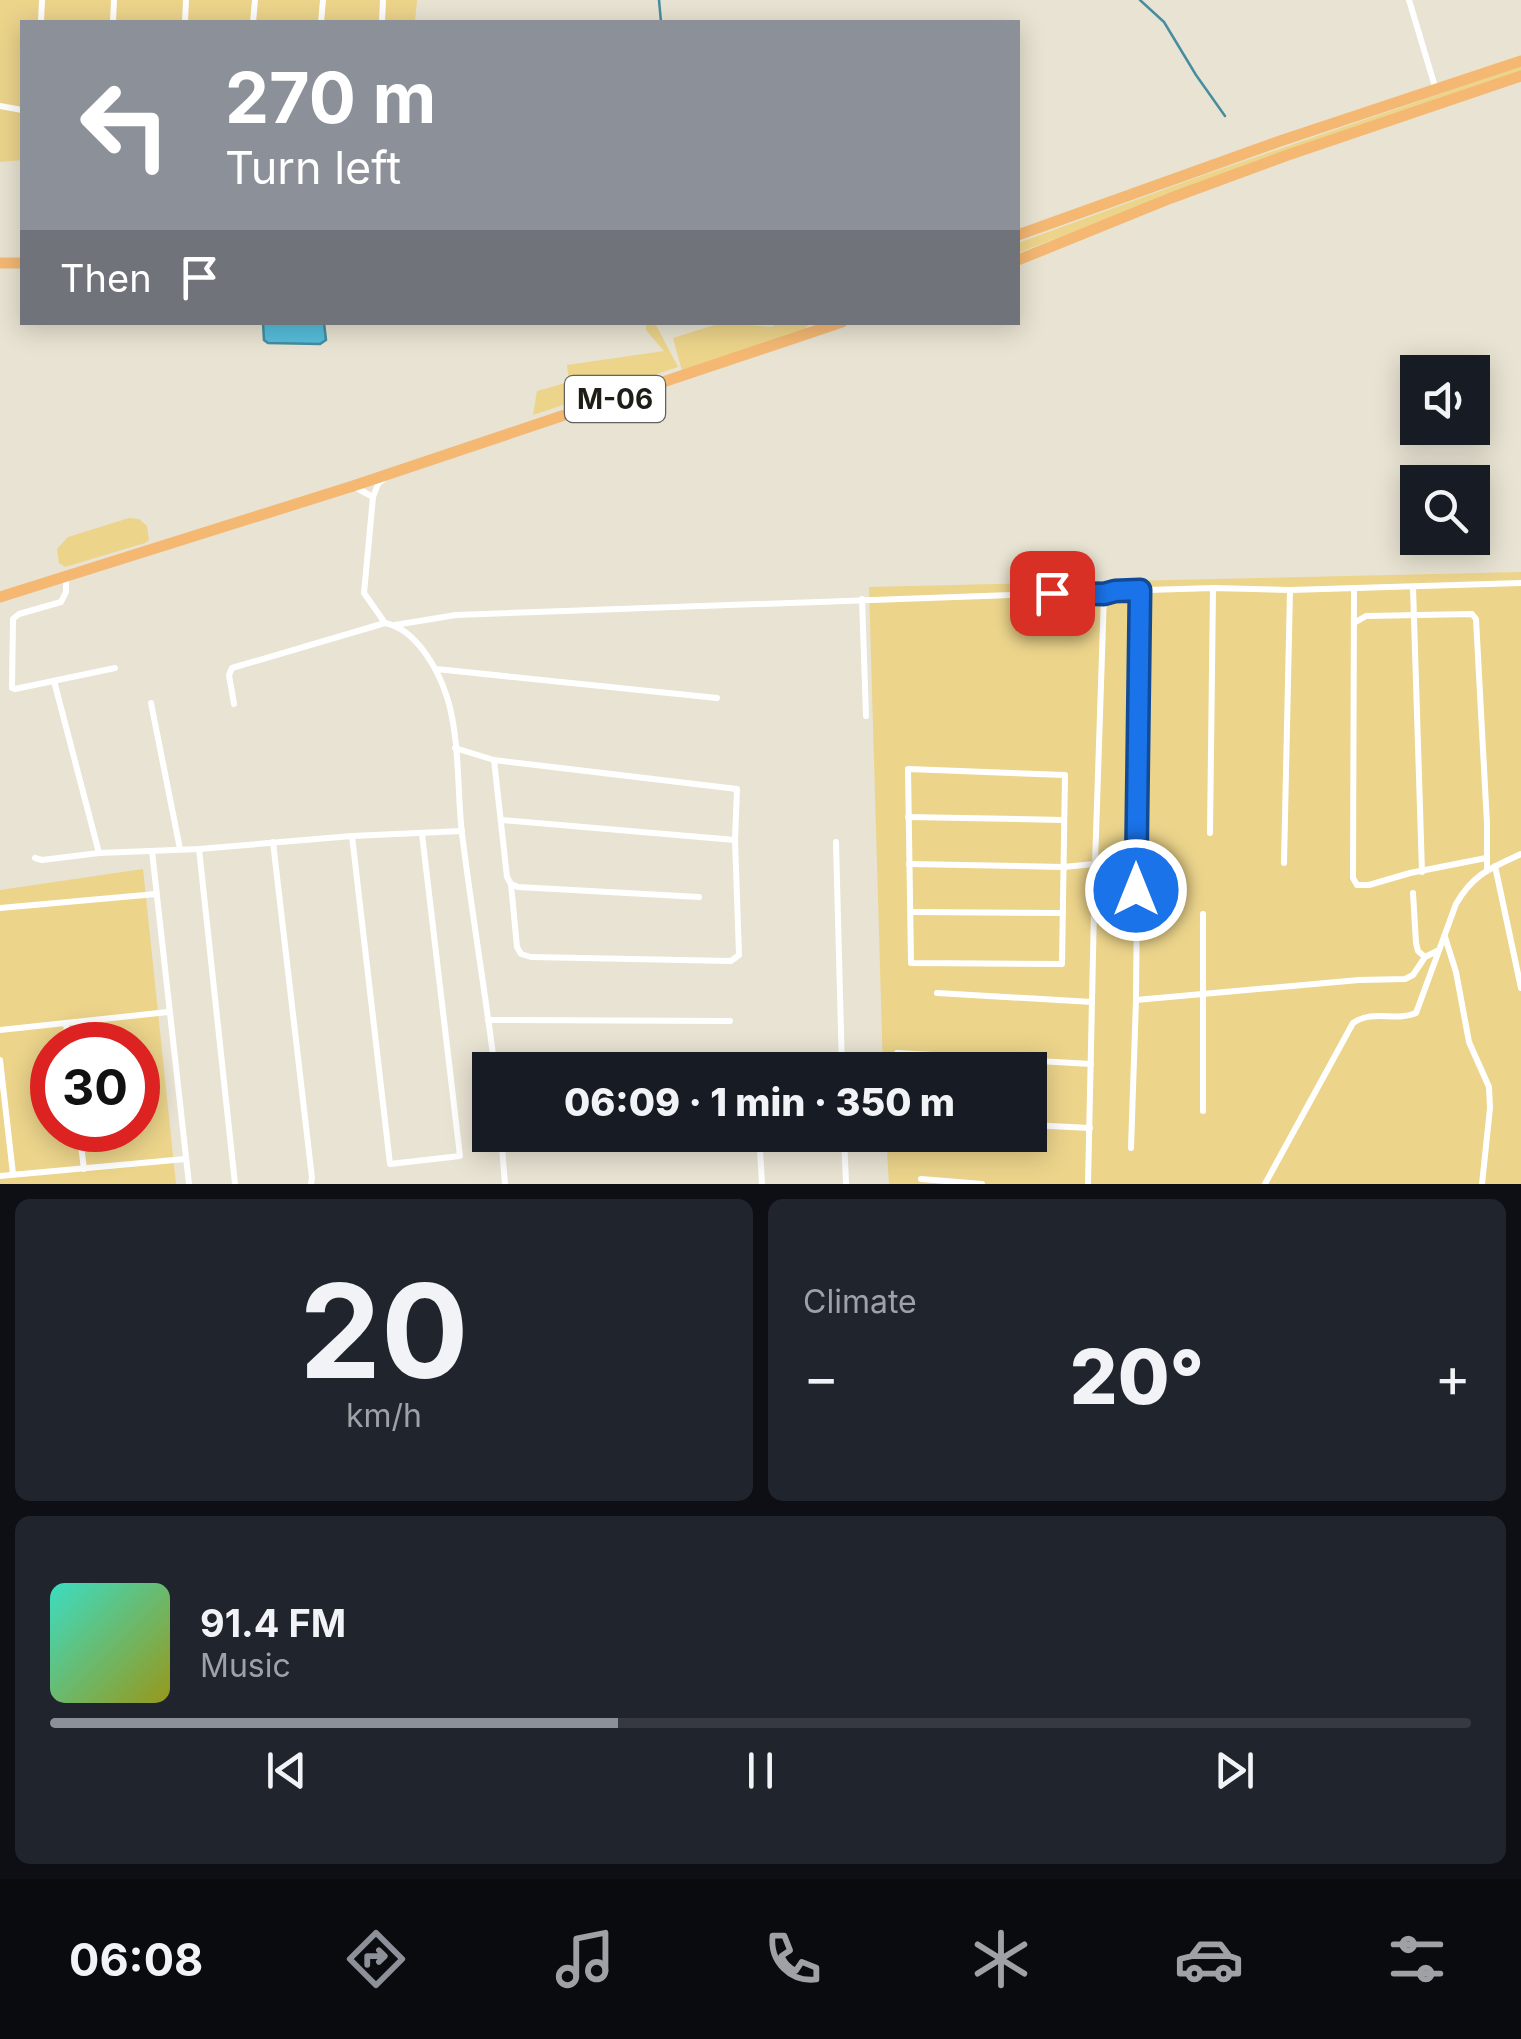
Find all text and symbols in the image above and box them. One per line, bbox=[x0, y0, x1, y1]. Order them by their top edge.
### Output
text: 270 m bbox=[225, 55, 436, 140]
icon: left bbox=[60, 60, 190, 190]
text: Turn left bbox=[225, 140, 401, 195]
icon: arrive bbox=[172, 250, 227, 305]
text: Then bbox=[60, 255, 152, 301]
map controls bbox=[1400, 355, 1490, 555]
button: sound bbox=[1400, 355, 1490, 445]
road number: М-06 bbox=[565, 376, 665, 422]
button: search bbox=[1400, 465, 1490, 555]
pin bbox=[1010, 551, 1095, 636]
icon: arrive bbox=[1025, 566, 1080, 621]
position arrow bbox=[1084, 838, 1188, 942]
speed limit sign: 30 bbox=[30, 1022, 160, 1152]
text: 06:09 · 1 min · 350 m bbox=[564, 1079, 955, 1125]
text: 20 bbox=[299, 1252, 469, 1409]
text: Climate bbox=[803, 1282, 917, 1321]
text: 20° bbox=[1070, 1331, 1204, 1422]
text: − bbox=[803, 1344, 839, 1410]
text: + bbox=[1435, 1344, 1471, 1410]
text: km/h bbox=[346, 1396, 422, 1435]
text: 91.4 FM bbox=[200, 1600, 346, 1646]
text: Music bbox=[200, 1646, 291, 1685]
icon: previous bbox=[259, 1743, 314, 1798]
icon: pause bbox=[733, 1743, 788, 1798]
icon: next bbox=[1207, 1743, 1262, 1798]
icon: directions bbox=[341, 1924, 411, 1994]
icon: music bbox=[550, 1924, 620, 1994]
icon: phone bbox=[758, 1924, 828, 1994]
icon: climate bbox=[966, 1924, 1036, 1994]
icon: car bbox=[1174, 1924, 1244, 1994]
icon: filters bbox=[1382, 1924, 1452, 1994]
text: 06:08 bbox=[69, 1932, 203, 1987]

